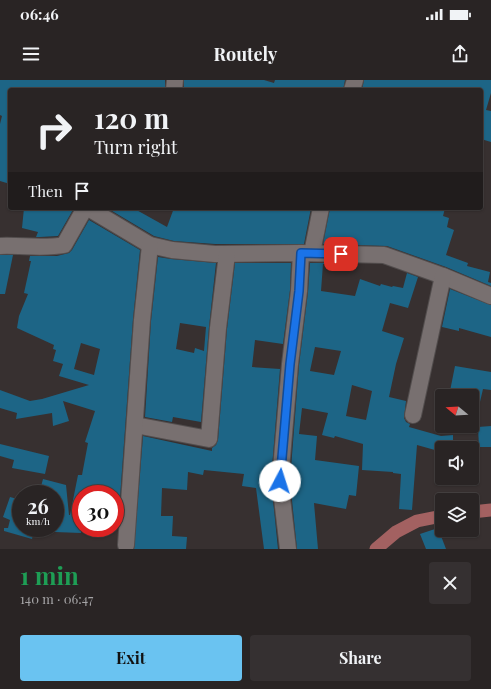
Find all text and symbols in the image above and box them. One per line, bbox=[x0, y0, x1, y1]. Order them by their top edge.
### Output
text: 06:46 bbox=[20, 4, 59, 24]
text: Routely bbox=[214, 42, 277, 66]
icon: menu bbox=[20, 43, 42, 65]
icon: share bbox=[449, 43, 471, 65]
text: 120 m bbox=[94, 99, 169, 136]
icon: right bbox=[28, 104, 80, 156]
text: Turn right bbox=[94, 135, 177, 159]
icon: arrive bbox=[71, 180, 93, 202]
text: Then bbox=[28, 181, 63, 201]
pin bbox=[324, 237, 358, 271]
icon: arrive bbox=[330, 243, 352, 265]
north arrow bbox=[435, 389, 479, 433]
map controls bbox=[435, 389, 479, 537]
button: sound bbox=[435, 441, 479, 485]
position arrow bbox=[259, 460, 301, 502]
speed limit sign: 30 bbox=[72, 485, 124, 537]
text: 26 bbox=[27, 492, 49, 519]
button: layers bbox=[435, 493, 479, 537]
text: km/h bbox=[26, 514, 50, 528]
text: 1 min bbox=[20, 559, 79, 591]
button: close bbox=[429, 562, 471, 604]
text: 140 m · 06:47 bbox=[20, 590, 93, 607]
button: Exit bbox=[20, 635, 242, 681]
button: Share bbox=[250, 635, 471, 681]

